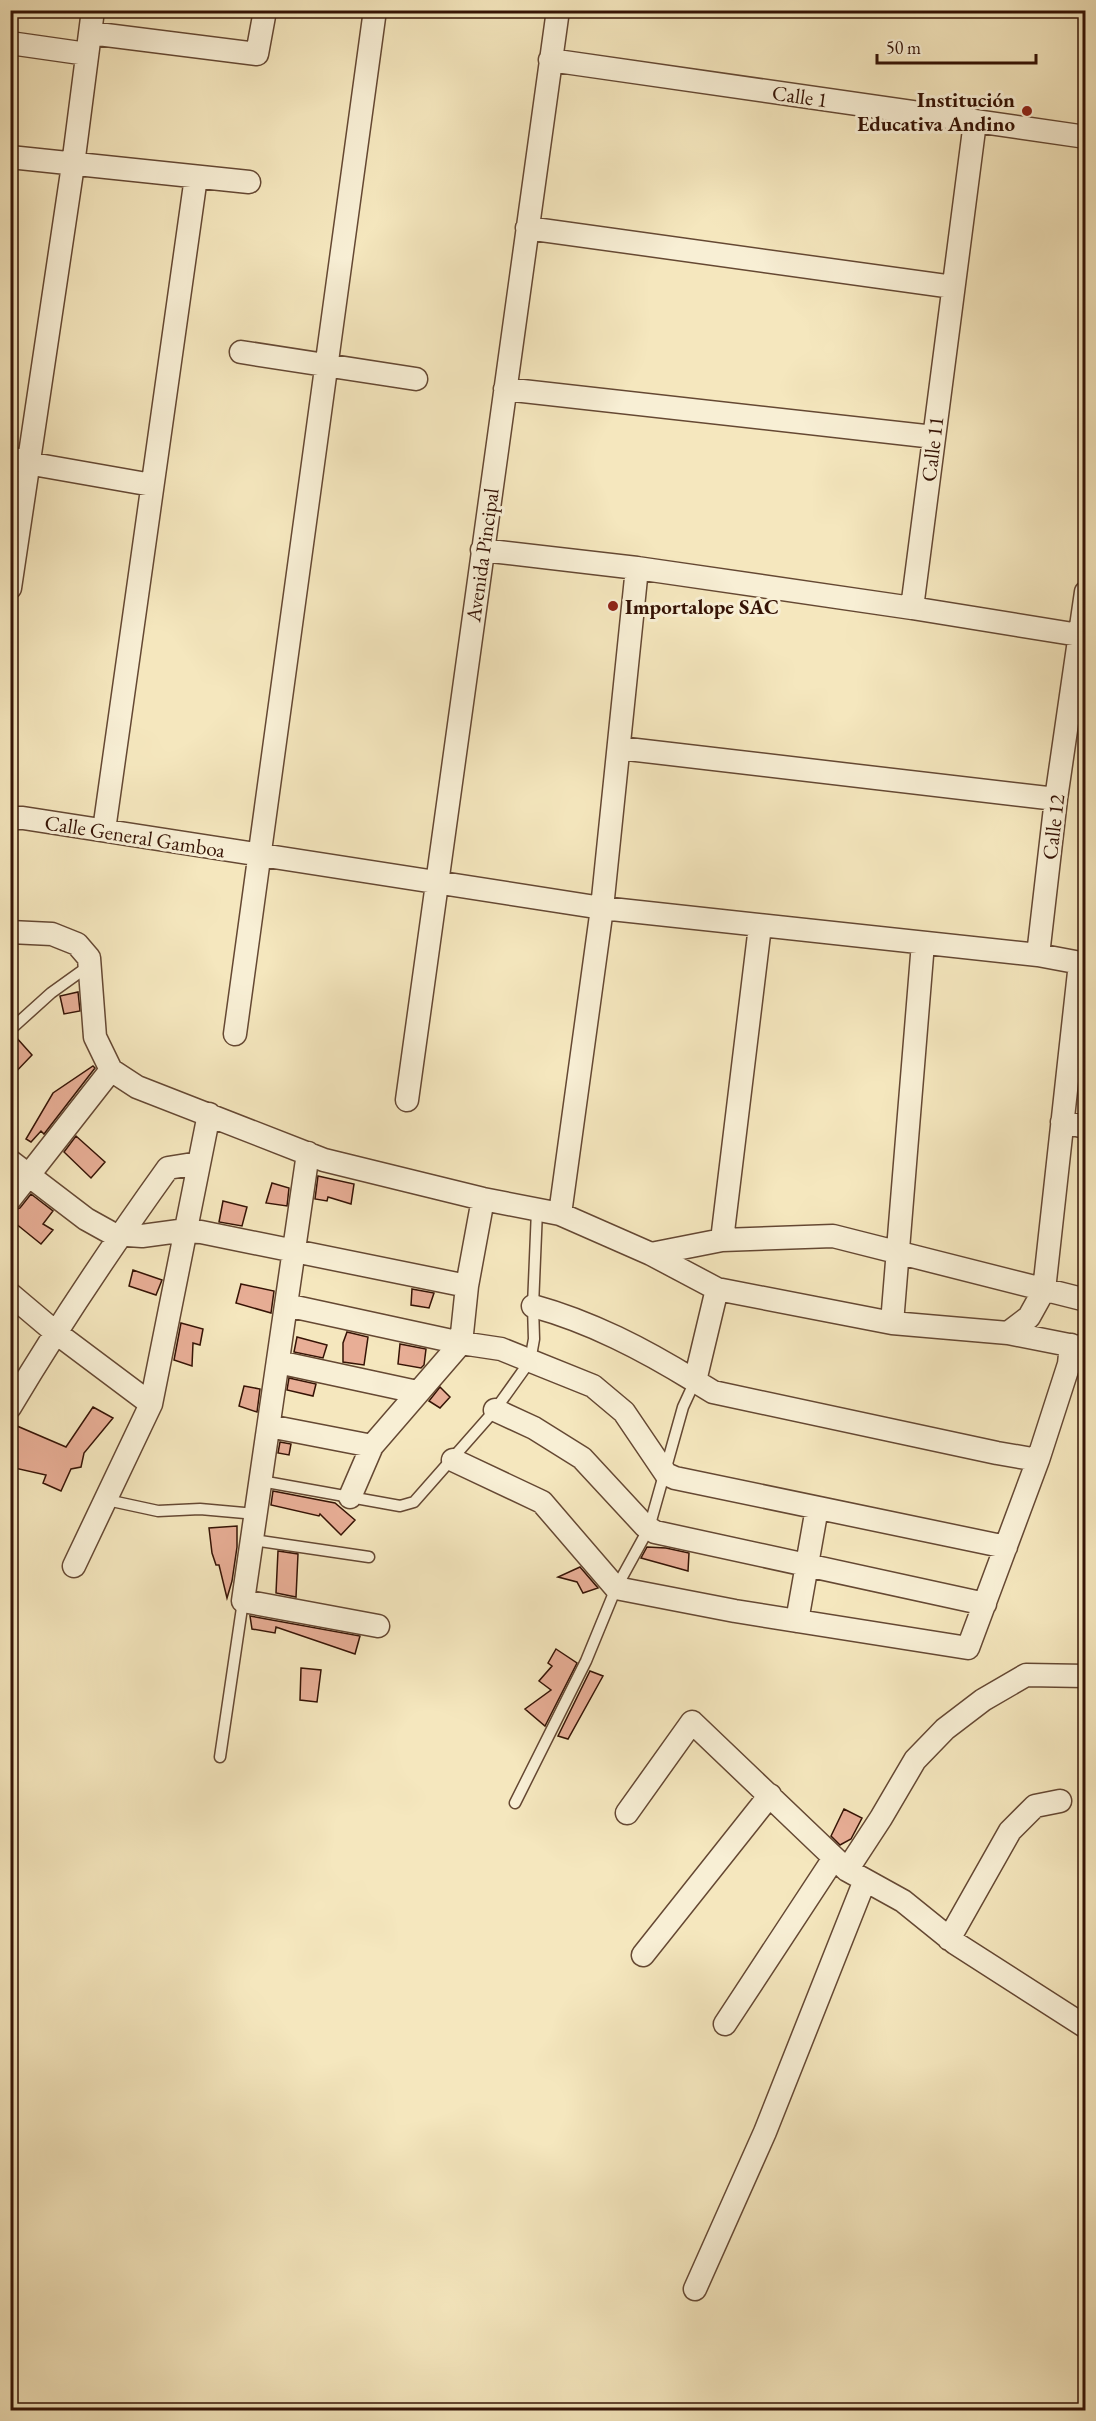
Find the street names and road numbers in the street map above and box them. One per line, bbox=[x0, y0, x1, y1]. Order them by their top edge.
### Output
street label: Calle 1 bbox=[770, 79, 830, 113]
street label: Calle 11 bbox=[915, 415, 949, 483]
street label: Avenida Pincipal bbox=[459, 486, 505, 625]
street label: Calle 12 bbox=[1036, 793, 1070, 861]
street label: Calle General Gamboa bbox=[43, 808, 228, 864]

